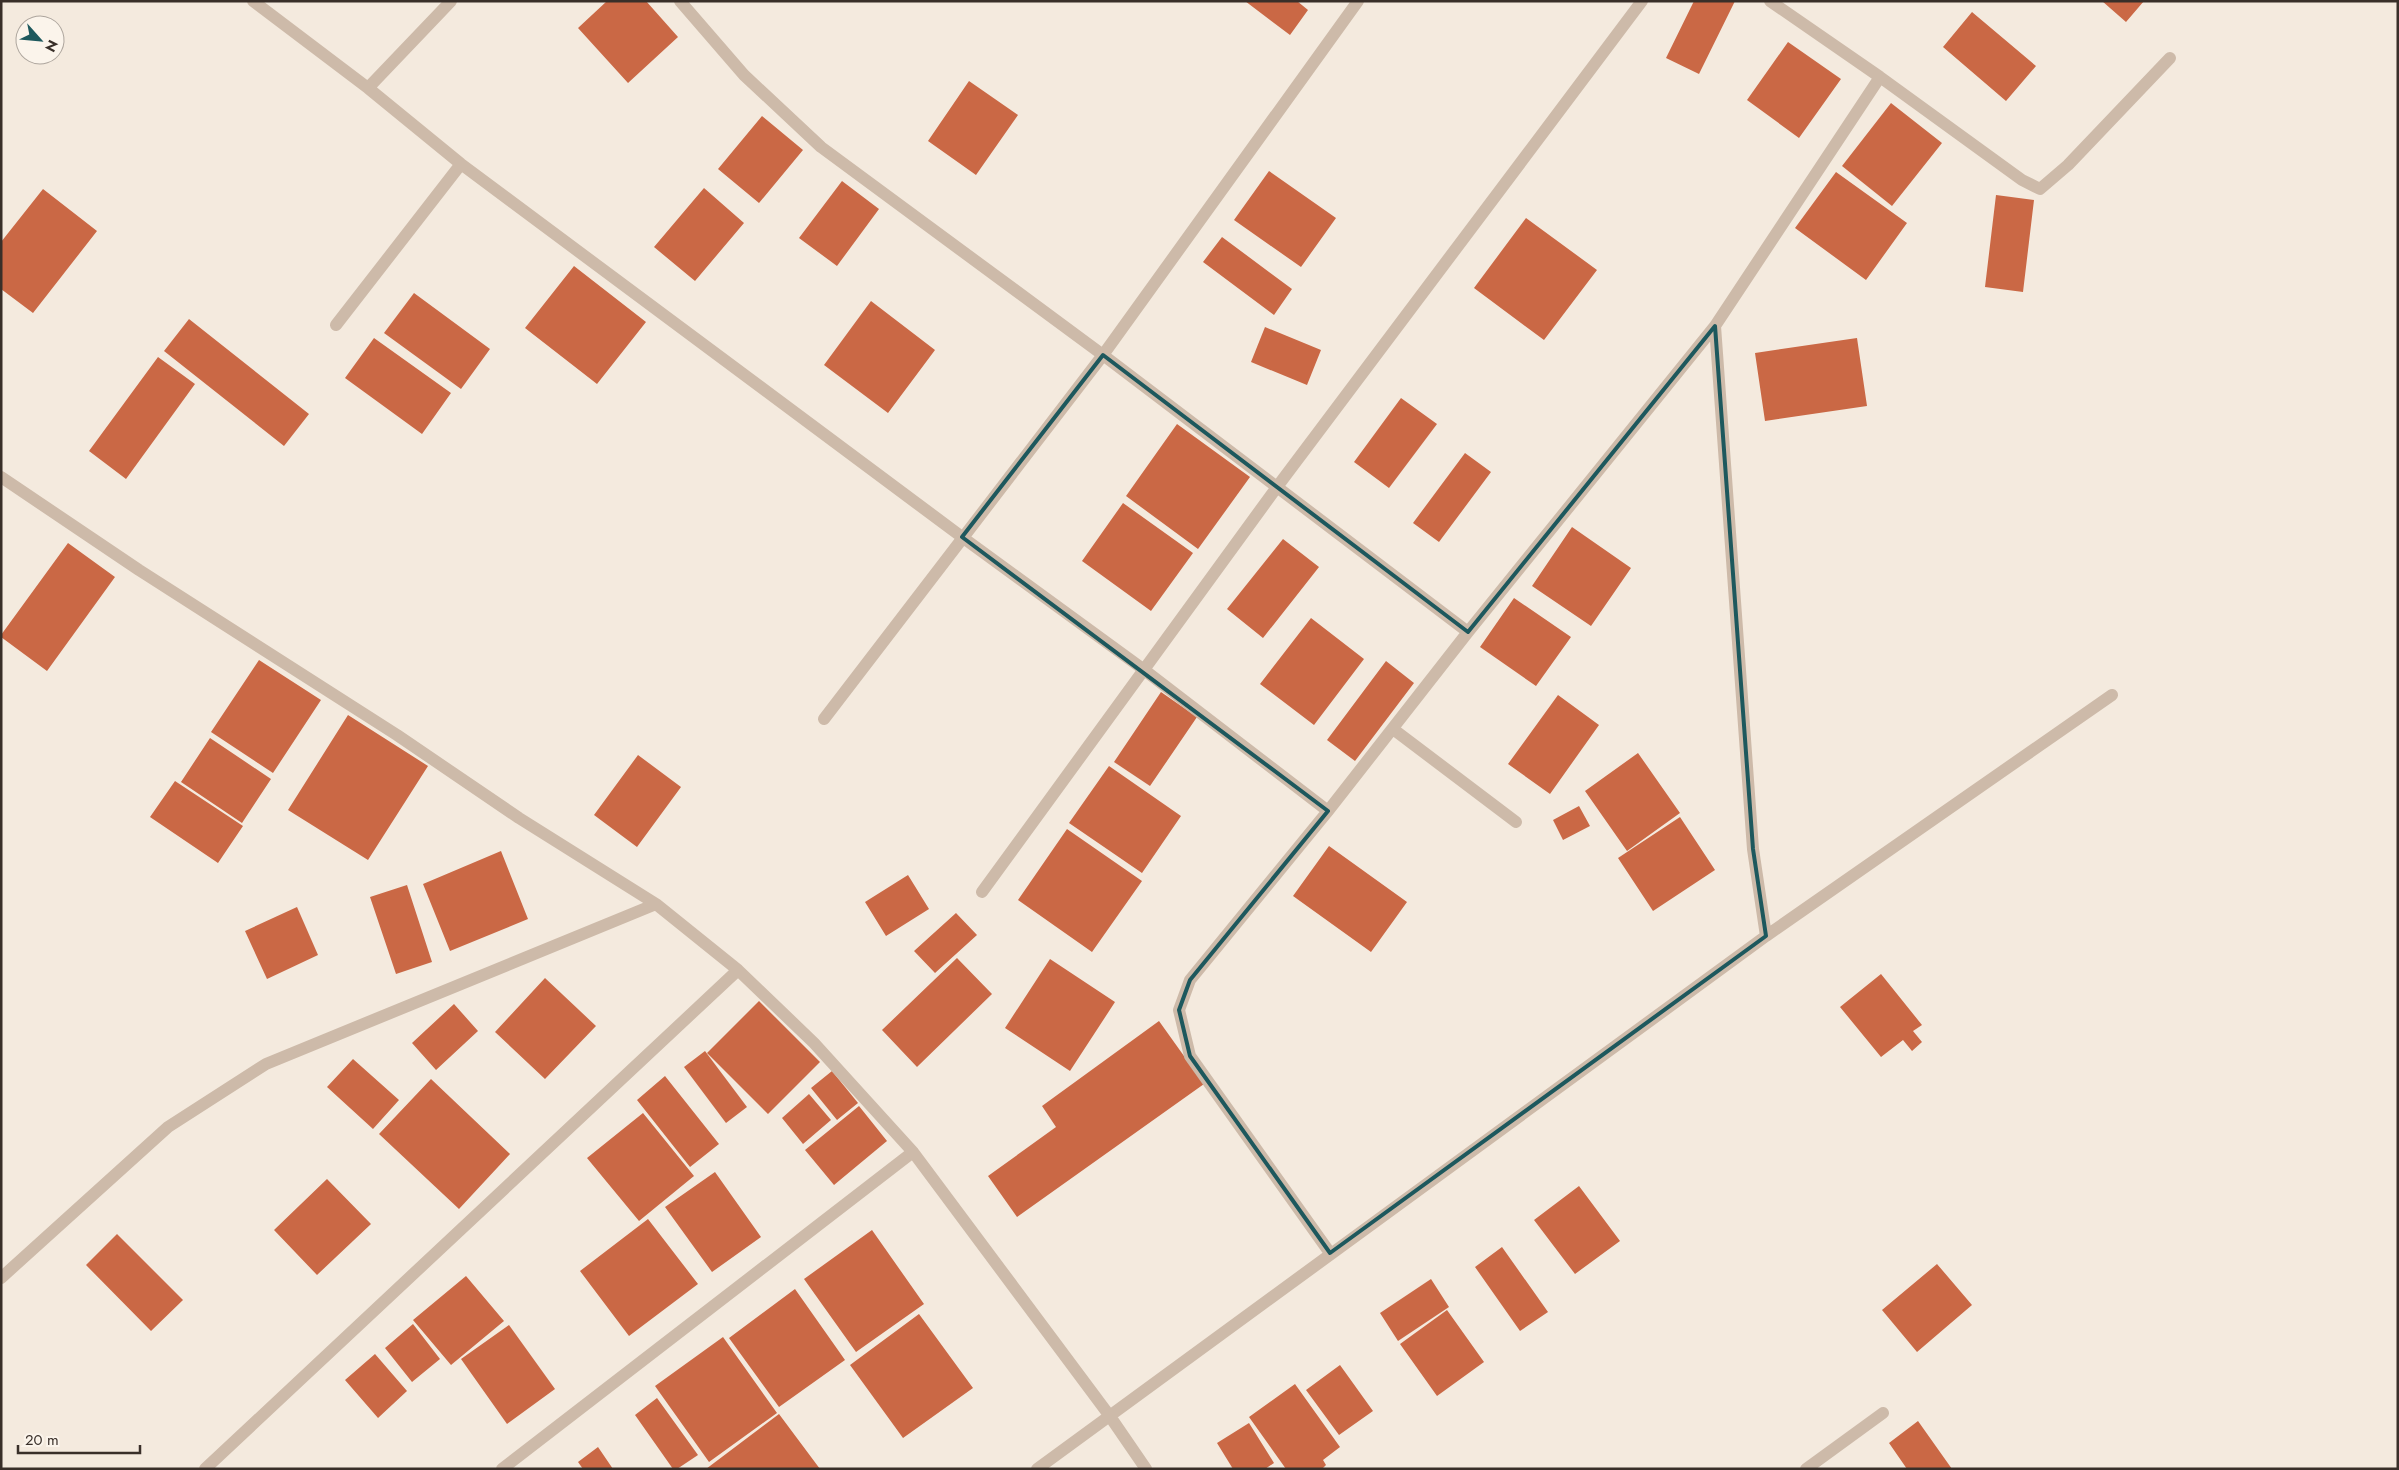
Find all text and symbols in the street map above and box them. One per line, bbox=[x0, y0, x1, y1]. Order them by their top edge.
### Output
north arrow bbox=[15, 15, 65, 65]
text: N bbox=[40, 36, 63, 55]
scale bar bbox=[18, 1422, 140, 1454]
text: 20 m bbox=[25, 1429, 59, 1451]

